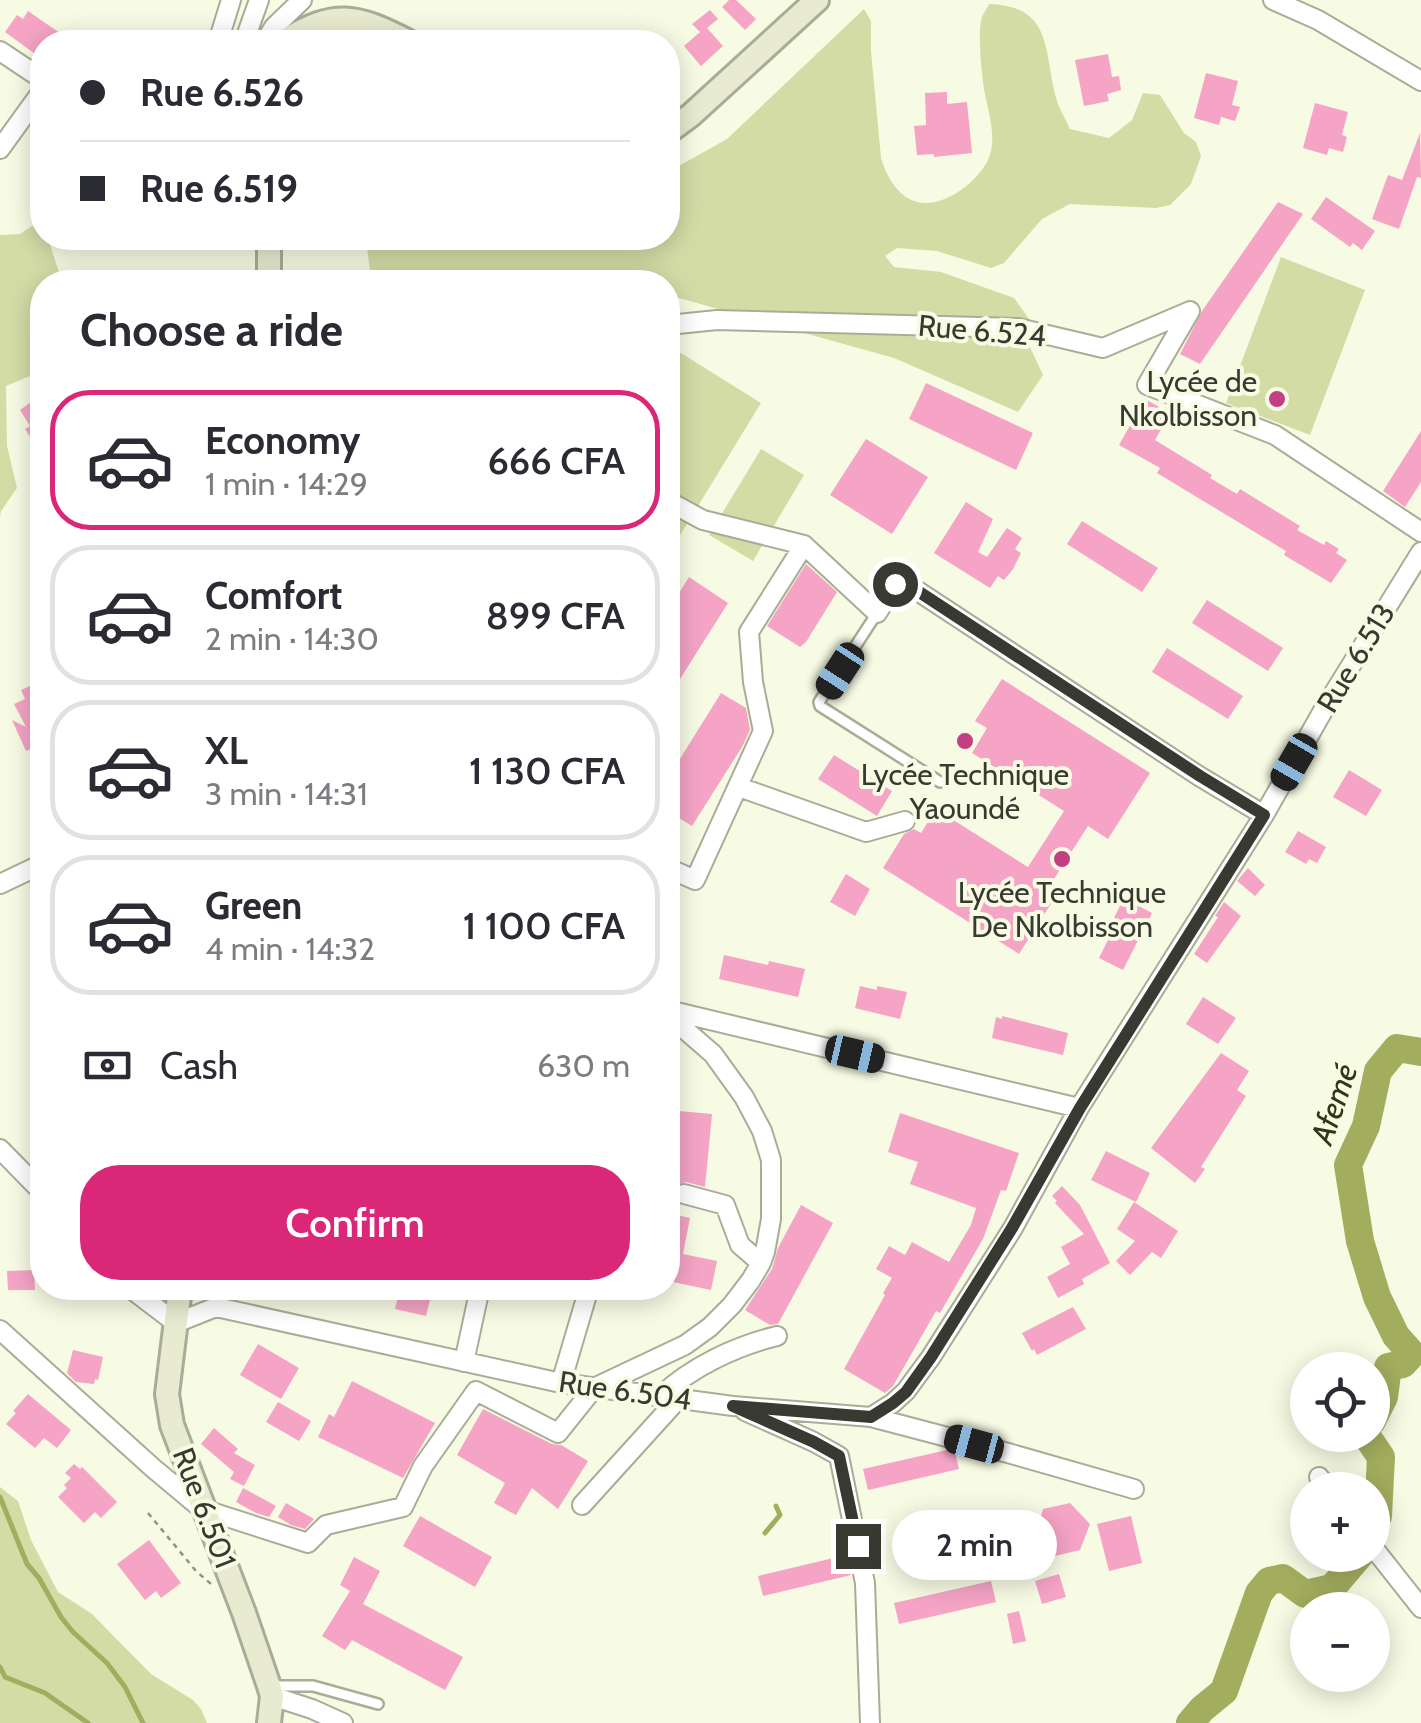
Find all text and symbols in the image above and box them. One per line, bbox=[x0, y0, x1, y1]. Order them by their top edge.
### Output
text: Rue 6.526 bbox=[140, 69, 304, 116]
text: Rue 6.519 bbox=[140, 165, 298, 212]
text: Choose a ride bbox=[80, 303, 343, 357]
street label: Rue 6.524 bbox=[917, 306, 1047, 355]
place label: Lycée de Nkolbisson bbox=[1119, 363, 1257, 434]
marker: Lycée de Nkolbisson bbox=[1266, 388, 1288, 410]
icon: car bbox=[85, 415, 175, 505]
text: Economy bbox=[205, 417, 360, 464]
text: 666 CFA bbox=[487, 437, 625, 484]
text: 1 min · 14:29 bbox=[205, 464, 368, 503]
route start bbox=[873, 562, 918, 607]
icon: car bbox=[85, 570, 175, 660]
text: Comfort bbox=[205, 572, 342, 619]
text: 899 CFA bbox=[486, 592, 625, 639]
street label: Rue 6.513 bbox=[1309, 596, 1403, 719]
text: 2 min · 14:30 bbox=[205, 619, 379, 658]
car bbox=[811, 638, 869, 704]
icon: car bbox=[85, 725, 175, 815]
text: XL bbox=[205, 727, 248, 774]
car bbox=[1266, 729, 1322, 795]
marker: Lycée Technique Yaoundé bbox=[954, 730, 976, 752]
text: 1 130 CFA bbox=[469, 747, 625, 794]
place label: Lycée Technique Yaoundé bbox=[861, 756, 1069, 827]
text: 3 min · 14:31 bbox=[205, 774, 368, 813]
marker: Lycée Technique De Nkolbisson bbox=[1051, 848, 1073, 870]
place label: Lycée Technique De Nkolbisson bbox=[958, 874, 1166, 945]
icon: car bbox=[85, 880, 175, 970]
text: Green bbox=[205, 882, 302, 929]
text: 1 100 CFA bbox=[463, 902, 625, 949]
text: 4 min · 14:32 bbox=[205, 929, 375, 968]
car bbox=[822, 1033, 888, 1075]
icon: cash bbox=[80, 1038, 135, 1093]
text: Cash bbox=[160, 1042, 238, 1089]
text: 630 m bbox=[537, 1046, 630, 1085]
water label: Afemé bbox=[1301, 1059, 1365, 1151]
button: Confirm bbox=[80, 1165, 630, 1280]
map controls bbox=[1290, 1352, 1390, 1692]
button: locate bbox=[1290, 1352, 1390, 1452]
street label: Rue 6.504 bbox=[556, 1363, 694, 1418]
car bbox=[941, 1422, 1007, 1466]
street label: Rue 6.501 bbox=[165, 1442, 244, 1573]
button: + bbox=[1290, 1472, 1390, 1572]
callout: 2 min bbox=[893, 1511, 1058, 1581]
route end bbox=[836, 1524, 881, 1569]
text: 2 min bbox=[936, 1525, 1013, 1564]
button: − bbox=[1290, 1592, 1390, 1692]

